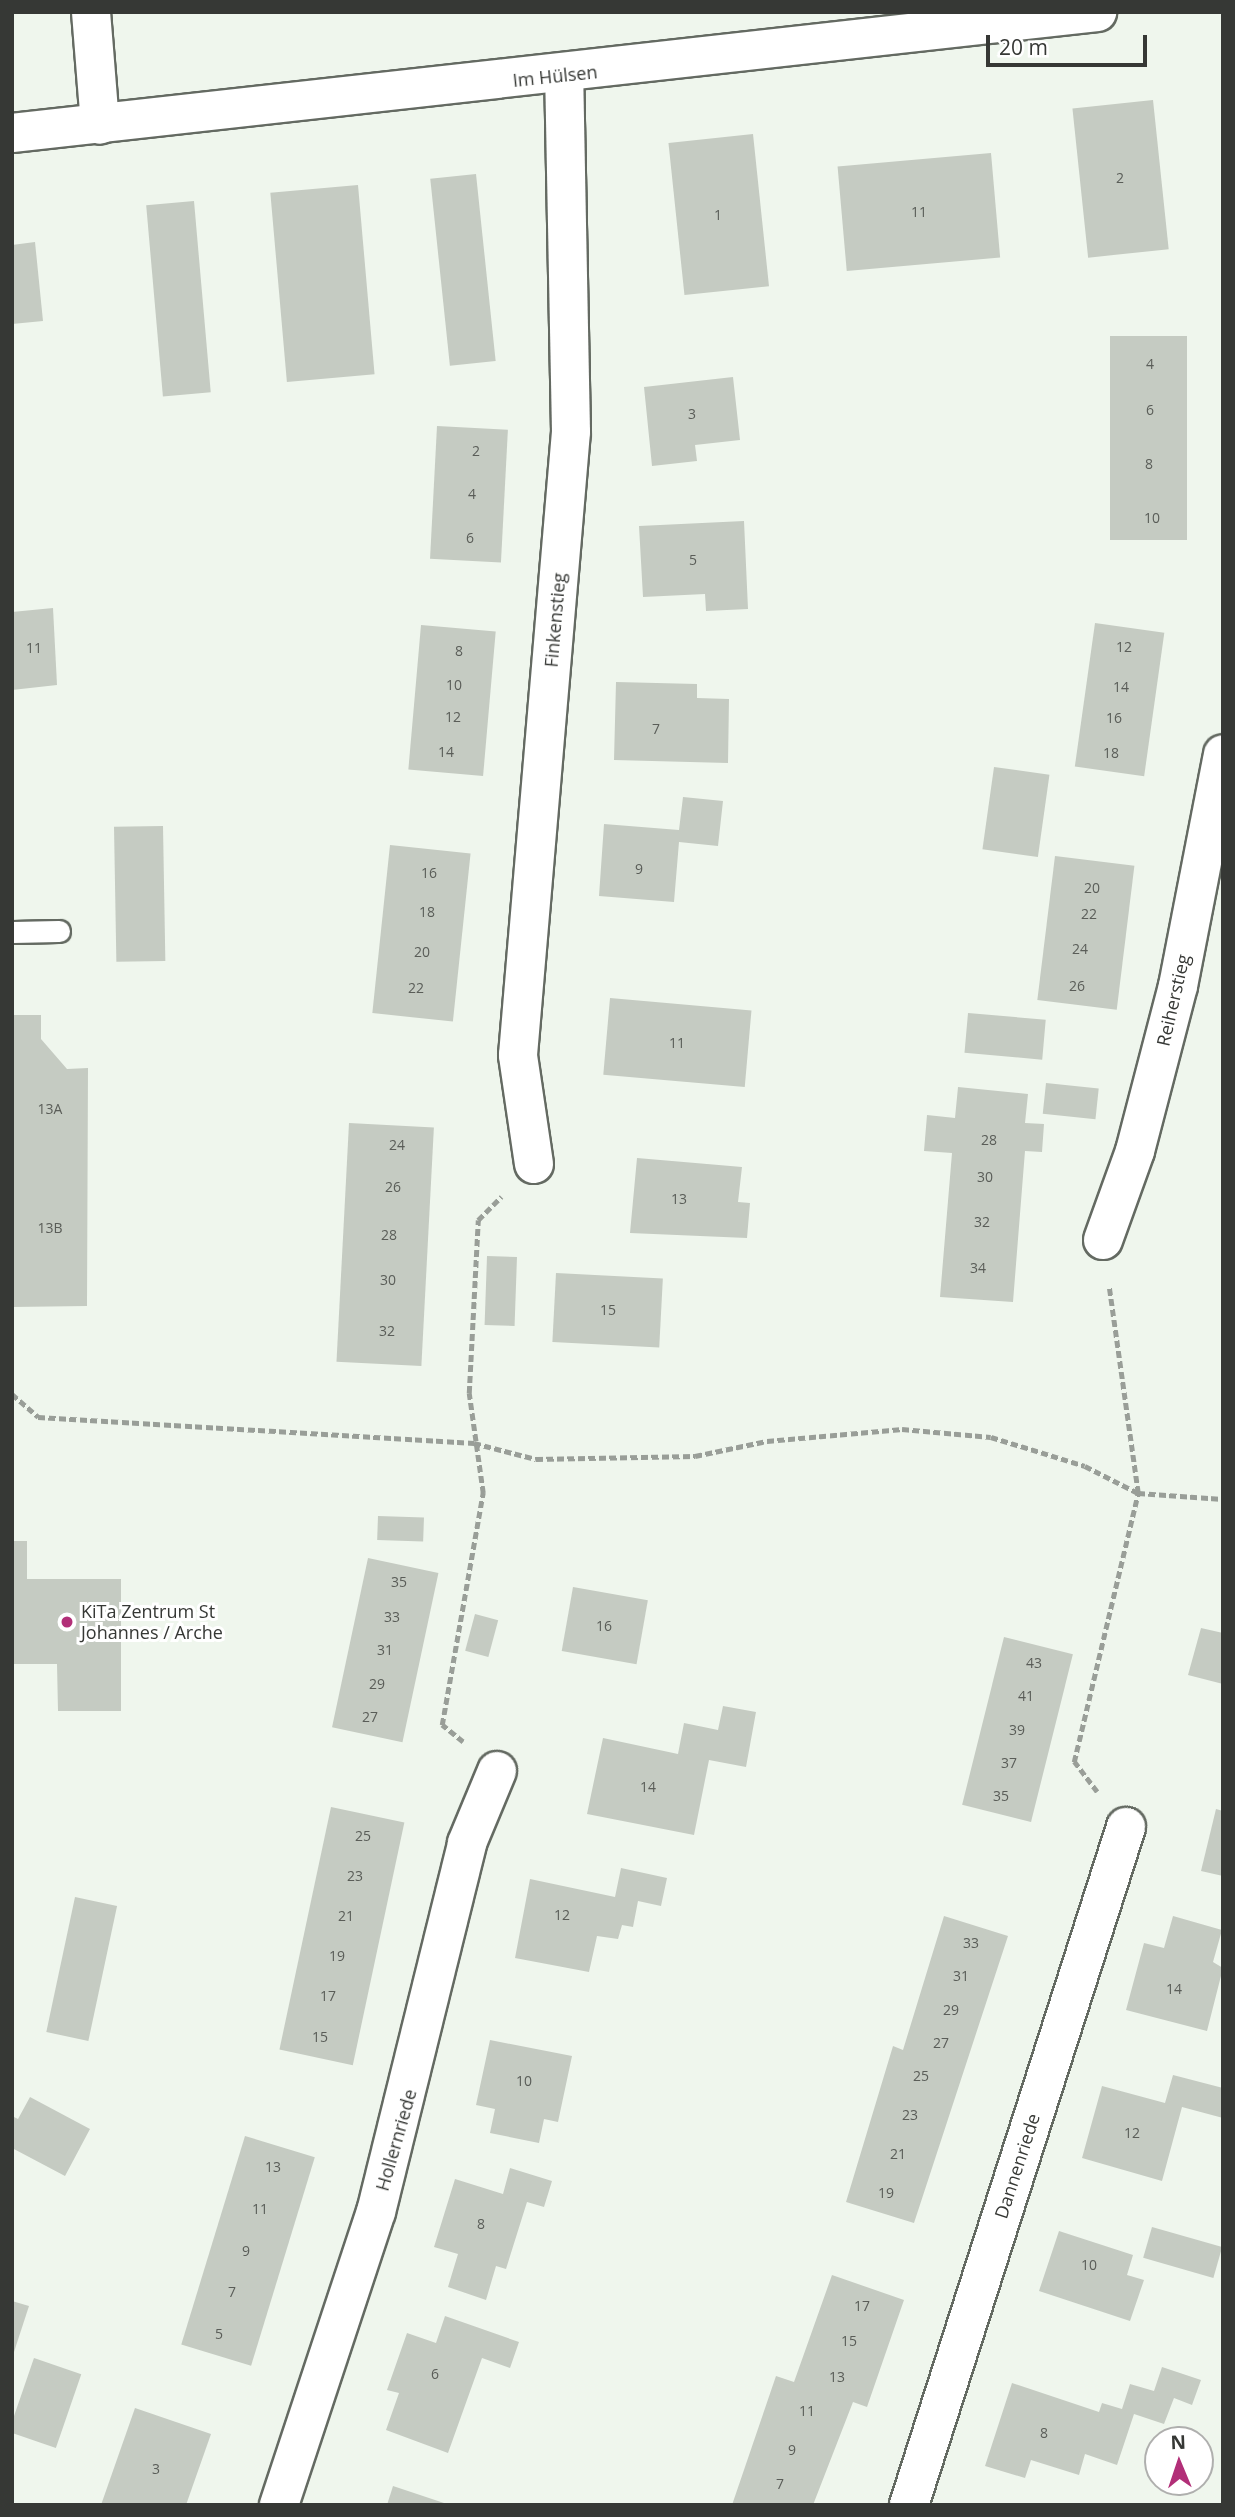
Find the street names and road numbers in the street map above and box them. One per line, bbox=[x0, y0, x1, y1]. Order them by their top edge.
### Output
street label: Im Hülsen bbox=[512, 61, 598, 91]
street label: Finkenstieg bbox=[540, 572, 570, 668]
street label: Reiherstieg bbox=[1152, 952, 1194, 1048]
street label: Hollernriede bbox=[371, 2087, 421, 2193]
street label: Dannenriede bbox=[990, 2111, 1044, 2221]

